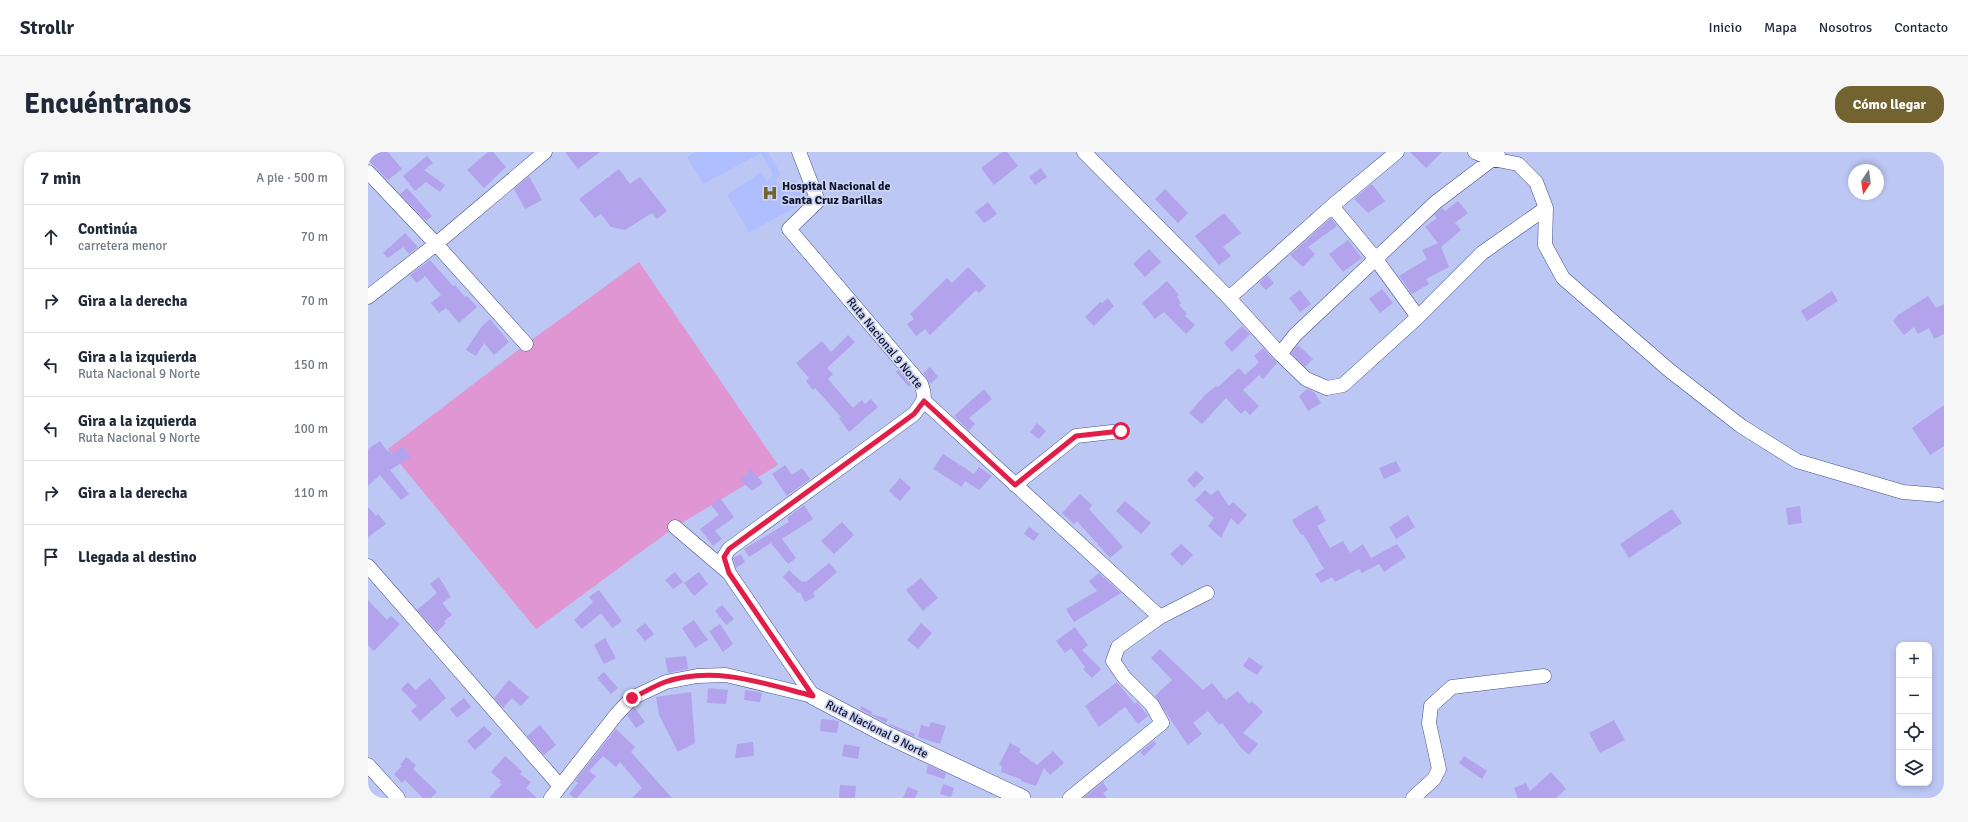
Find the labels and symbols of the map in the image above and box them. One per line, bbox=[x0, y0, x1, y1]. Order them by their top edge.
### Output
north arrow bbox=[1848, 164, 1884, 200]
place label: Hospital Nacional de Santa Cruz Barillas bbox=[782, 179, 891, 208]
hospital icon: Hospital Nacional de Santa Cruz Barillas bbox=[761, 184, 779, 202]
street label: Ruta Nacional 9 Norte bbox=[843, 295, 926, 392]
route start bbox=[1112, 422, 1130, 440]
route end bbox=[623, 689, 641, 707]
street label: Ruta Nacional 9 Norte bbox=[823, 697, 931, 762]

